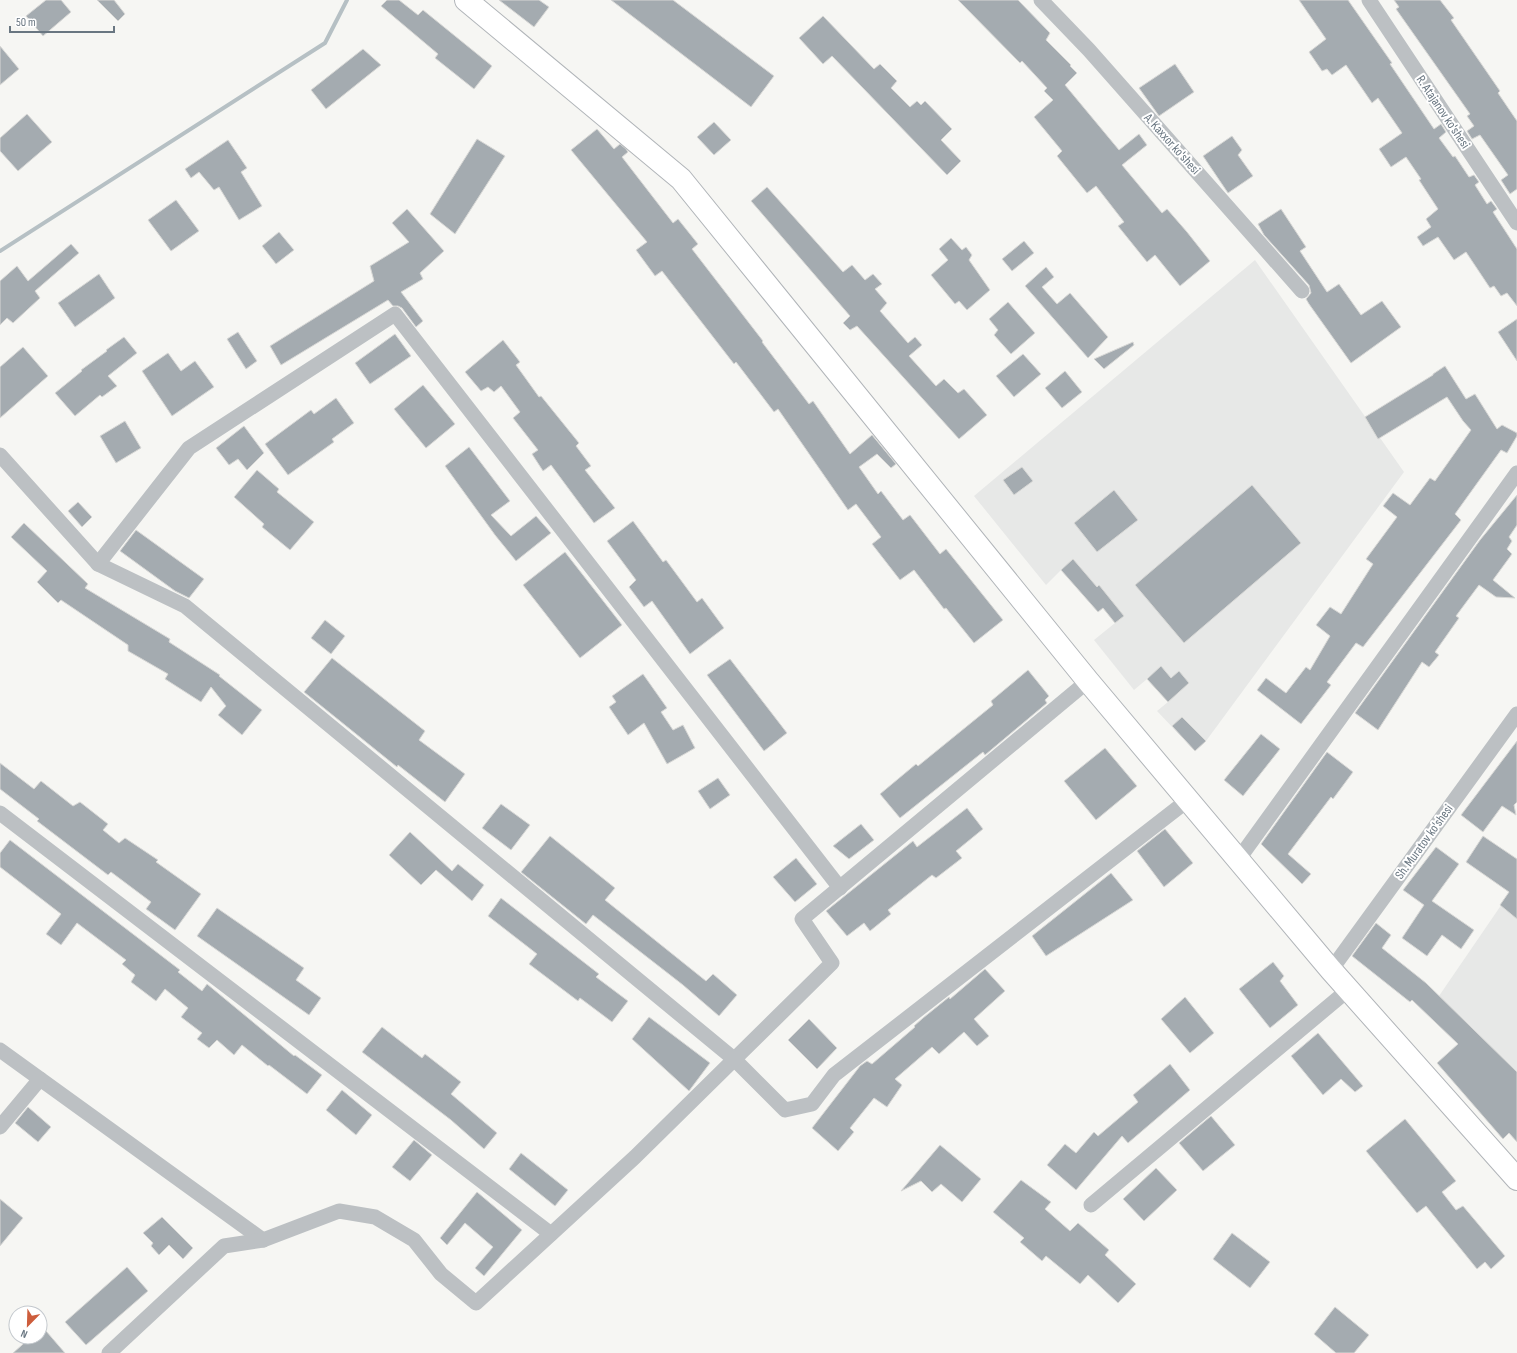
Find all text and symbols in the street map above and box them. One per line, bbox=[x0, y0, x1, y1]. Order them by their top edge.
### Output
scale bar bbox=[10, 8, 114, 34]
text: 50 m bbox=[16, 15, 36, 30]
street label: R. Atajanov ko'shesi bbox=[1413, 72, 1473, 152]
street label: A. Kaxxor ko'shesi bbox=[1140, 109, 1204, 178]
street label: Sh. Muratov ko'shesi bbox=[1392, 802, 1456, 882]
north arrow bbox=[8, 1305, 48, 1345]
text: N bbox=[19, 1327, 30, 1341]

